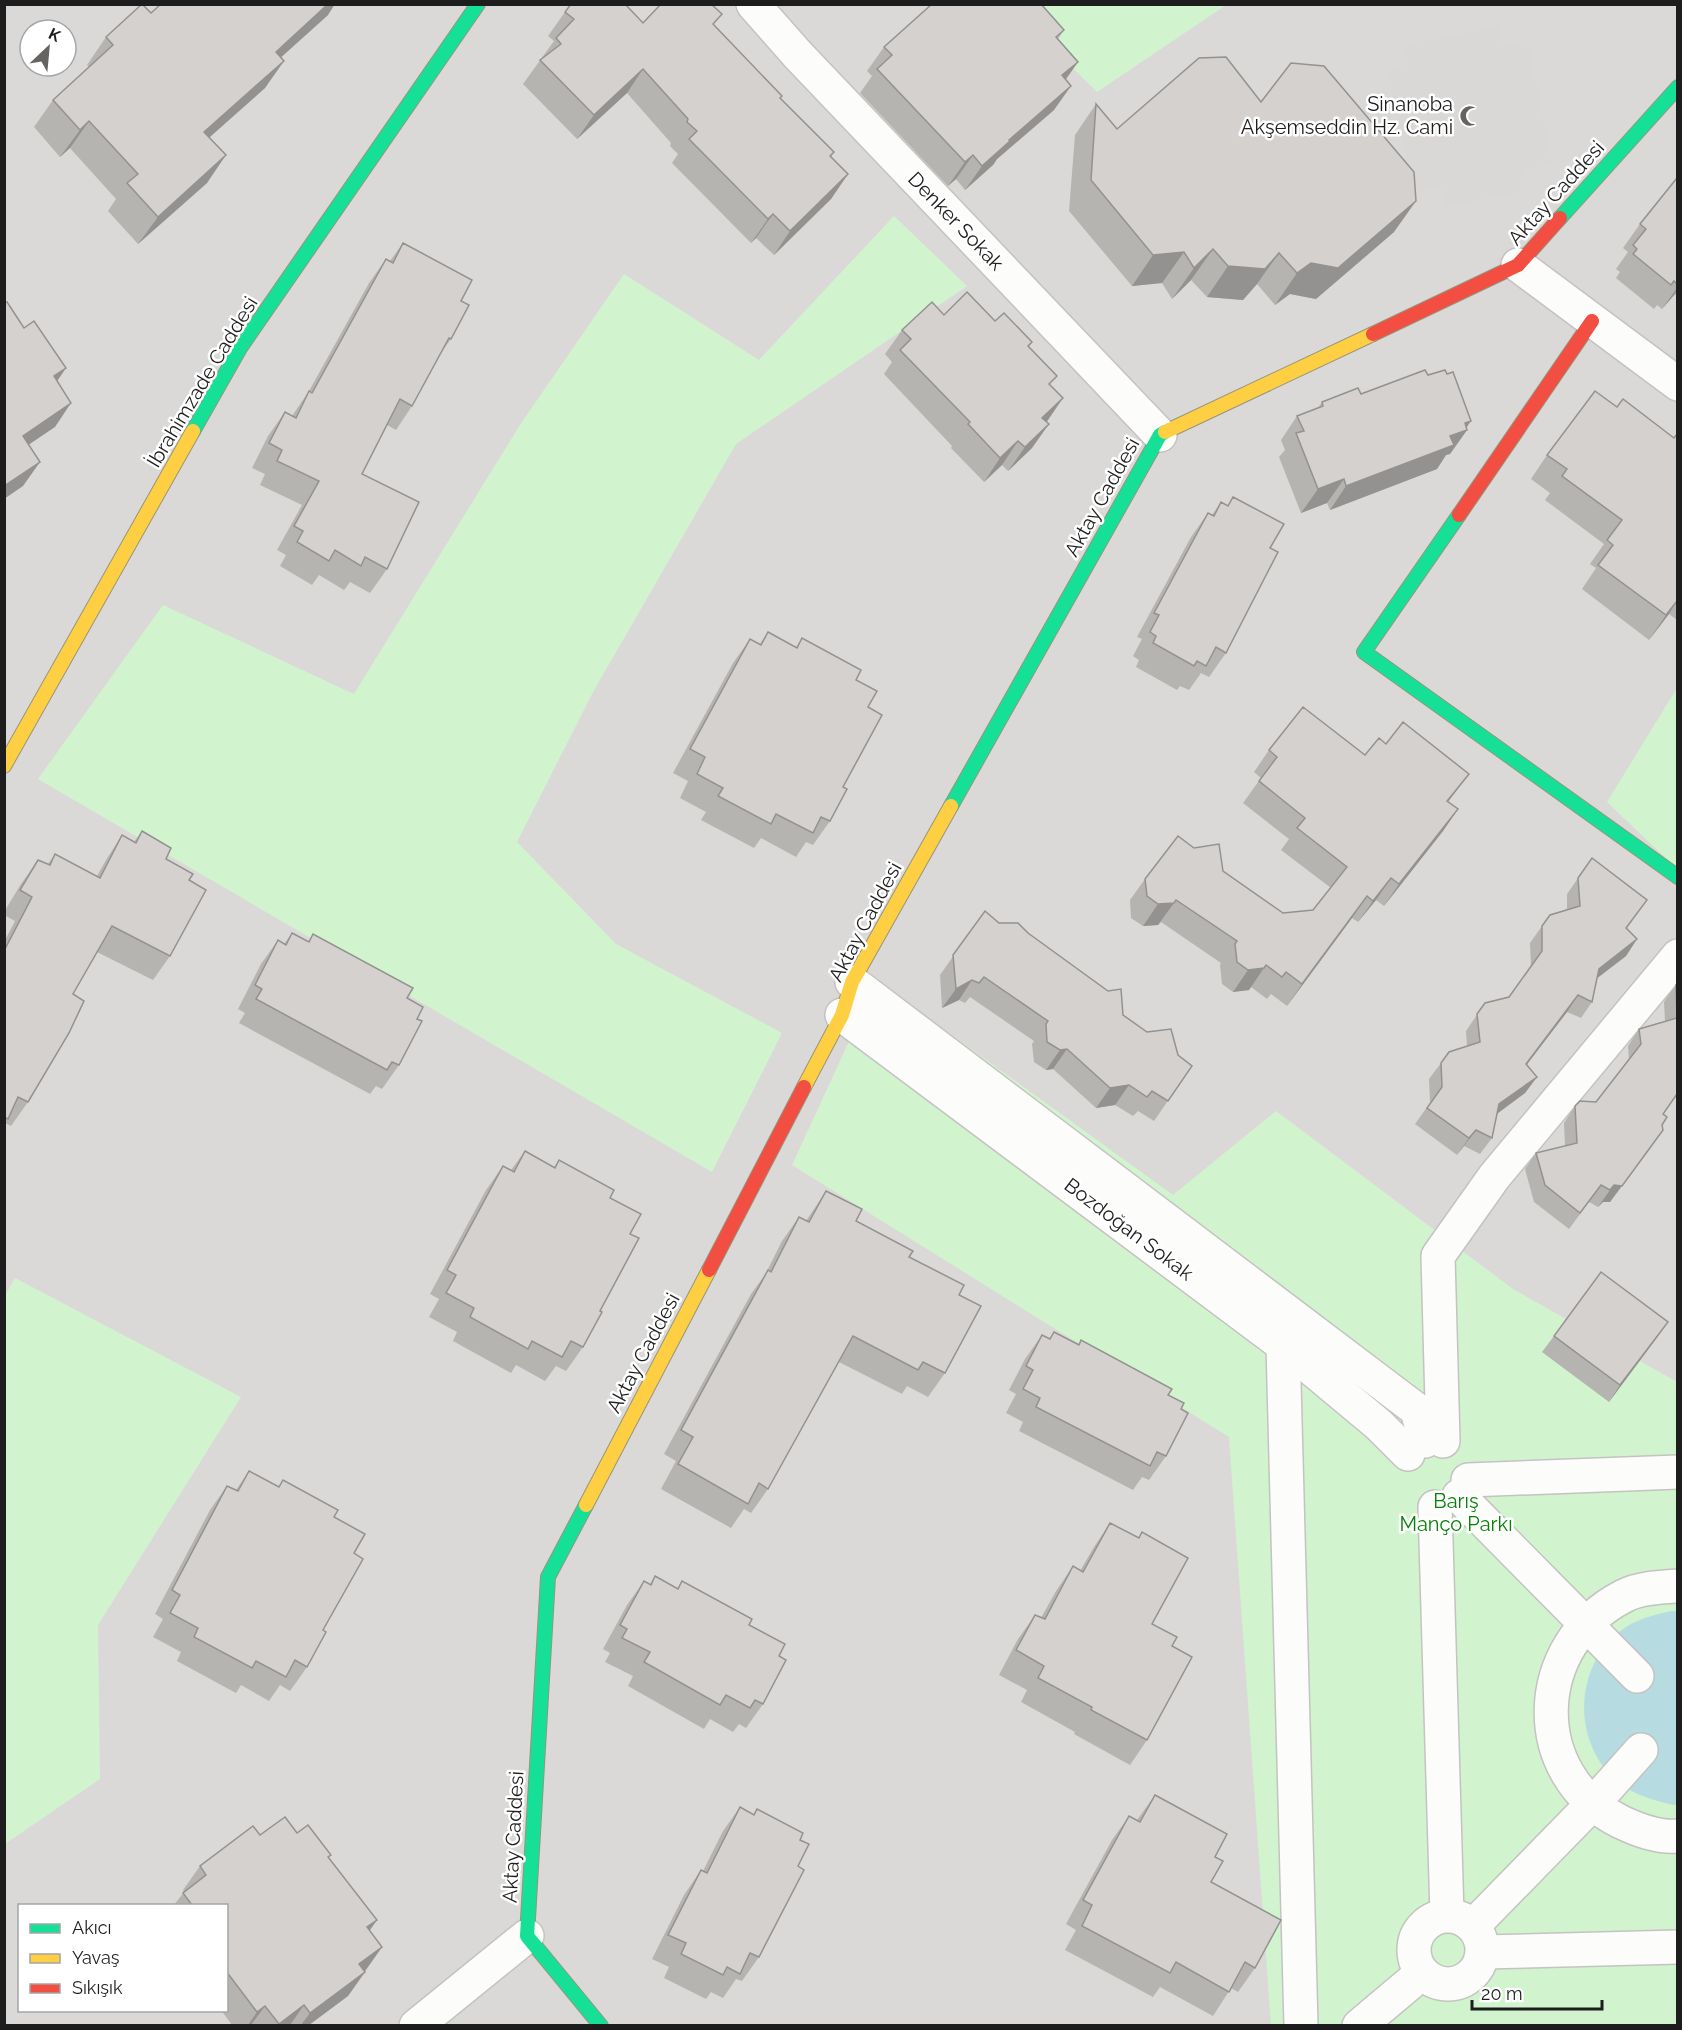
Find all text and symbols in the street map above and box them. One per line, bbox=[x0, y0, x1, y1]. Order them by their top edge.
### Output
north arrow bbox=[18, 18, 78, 78]
text: K bbox=[45, 24, 64, 46]
place label: Sinanoba Akşemseddin Hz. Cami bbox=[1241, 92, 1453, 139]
mosque icon: Sinanoba Akşemseddin Hz. Cami bbox=[1458, 104, 1482, 128]
street label: Aktay Caddesi bbox=[1503, 136, 1609, 250]
street label: Denker Sokak bbox=[903, 167, 1009, 275]
street label: İbrahimzade Caddesi bbox=[141, 292, 262, 472]
street label: Aktay Caddesi bbox=[1059, 433, 1145, 561]
street label: Aktay Caddesi bbox=[823, 858, 907, 986]
street label: Bozdoğan Sokak bbox=[1060, 1173, 1198, 1285]
street label: Aktay Caddesi bbox=[601, 1289, 685, 1417]
park label: Barış Manço Parkı bbox=[1399, 1489, 1513, 1536]
street label: Aktay Caddesi bbox=[498, 1770, 528, 1904]
legend bbox=[18, 1904, 228, 2012]
text: Akıcı bbox=[72, 1917, 111, 1938]
text: Yavaş bbox=[72, 1947, 120, 1968]
scale bar bbox=[1472, 1973, 1602, 2011]
text: Sıkışık bbox=[72, 1977, 123, 1998]
text: 20 m bbox=[1481, 1983, 1523, 2004]

